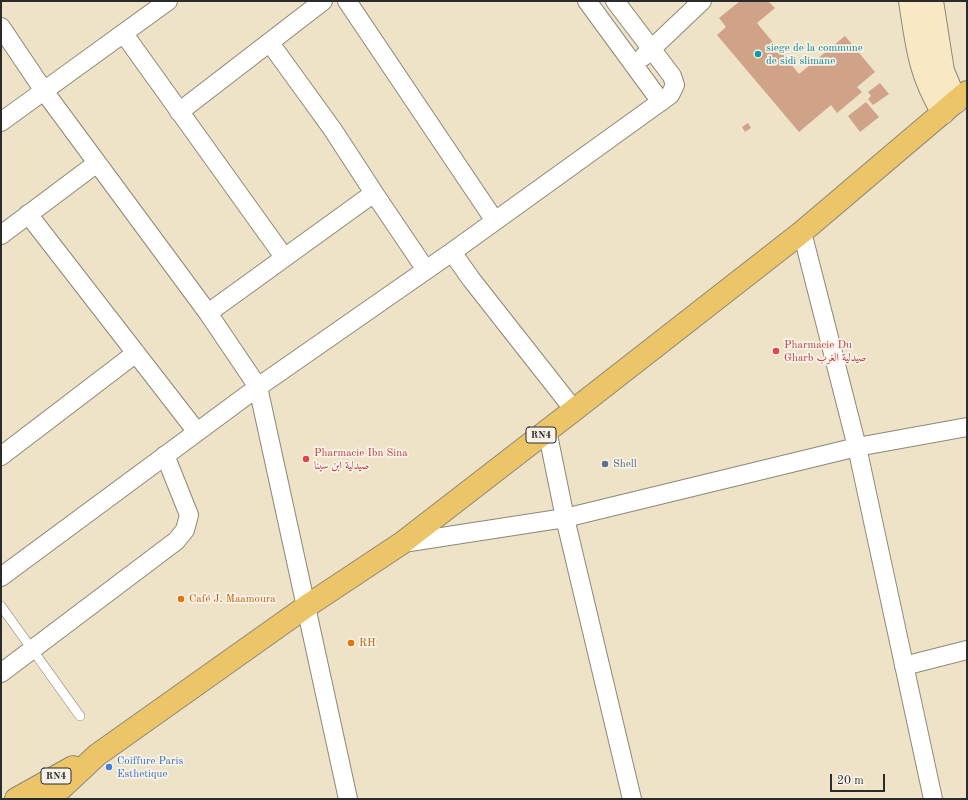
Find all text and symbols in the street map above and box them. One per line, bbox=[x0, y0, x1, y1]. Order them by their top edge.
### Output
place label: siege de la commune de sidi slimane bbox=[766, 41, 863, 67]
marker: siege de la commune de sidi slimane bbox=[753, 49, 763, 59]
place label: Pharmacie Du Gharb صيدلية الغرب bbox=[784, 338, 866, 364]
marker: Pharmacie Du Gharb صيدلية الغرب bbox=[771, 346, 781, 356]
road number: RN4 bbox=[526, 427, 556, 443]
place label: Pharmacie Ibn Sina صيدلية ابن سينا bbox=[314, 446, 408, 472]
marker: Pharmacie Ibn Sina صيدلية ابن سينا bbox=[301, 454, 311, 464]
place label: Shell bbox=[613, 457, 637, 471]
marker: Shell bbox=[600, 459, 610, 469]
place label: Café J. Maamoura bbox=[189, 592, 276, 606]
marker: Café J. Maamoura bbox=[176, 594, 186, 604]
place label: RH bbox=[359, 636, 376, 650]
marker: RH bbox=[346, 638, 356, 648]
place label: Coiffure Paris Esthetique bbox=[117, 754, 183, 780]
marker: Coiffure Paris Esthetique bbox=[104, 762, 114, 772]
scale bar bbox=[832, 766, 887, 792]
road number: RN4 bbox=[41, 768, 71, 784]
text: 20 m bbox=[837, 775, 864, 787]

